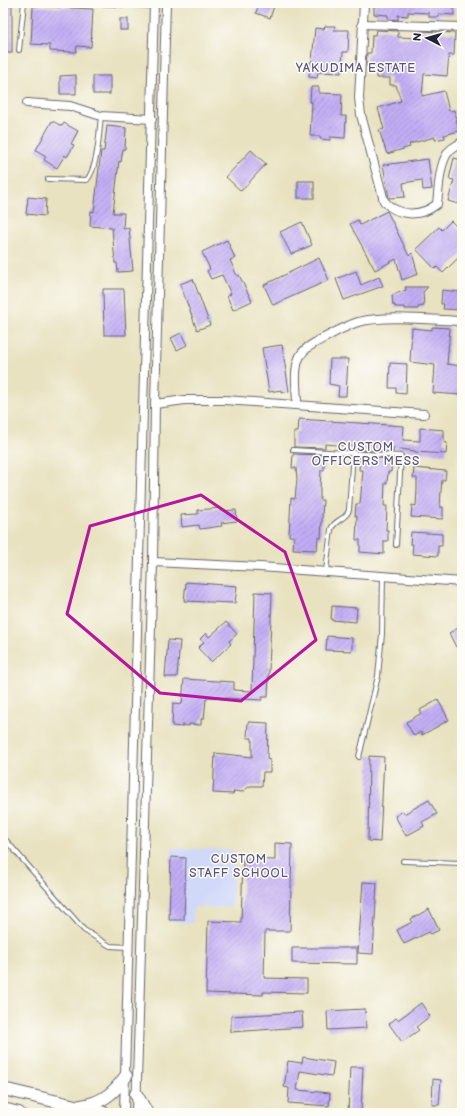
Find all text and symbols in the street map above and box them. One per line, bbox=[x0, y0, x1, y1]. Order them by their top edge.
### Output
north arrow bbox=[407, 18, 447, 58]
text: N bbox=[411, 32, 424, 42]
district label: YAKUDIMA ESTATE bbox=[295, 61, 416, 76]
district label: CUSTOM OFFICERS MESS bbox=[312, 440, 420, 469]
district label: CUSTOM STAFF SCHOOL bbox=[189, 852, 289, 881]

